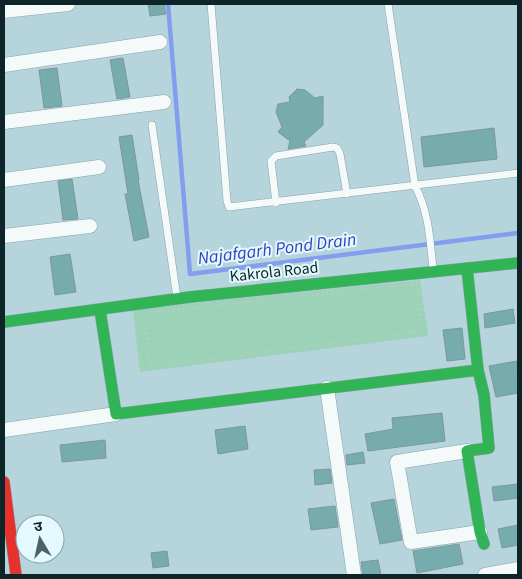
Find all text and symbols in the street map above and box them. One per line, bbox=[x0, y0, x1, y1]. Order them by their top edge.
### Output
water label: Najafgarh Pond Drain bbox=[196, 227, 358, 271]
street label: Kakrola Road bbox=[229, 256, 319, 288]
north arrow bbox=[15, 514, 65, 564]
text: उ bbox=[33, 517, 45, 538]

